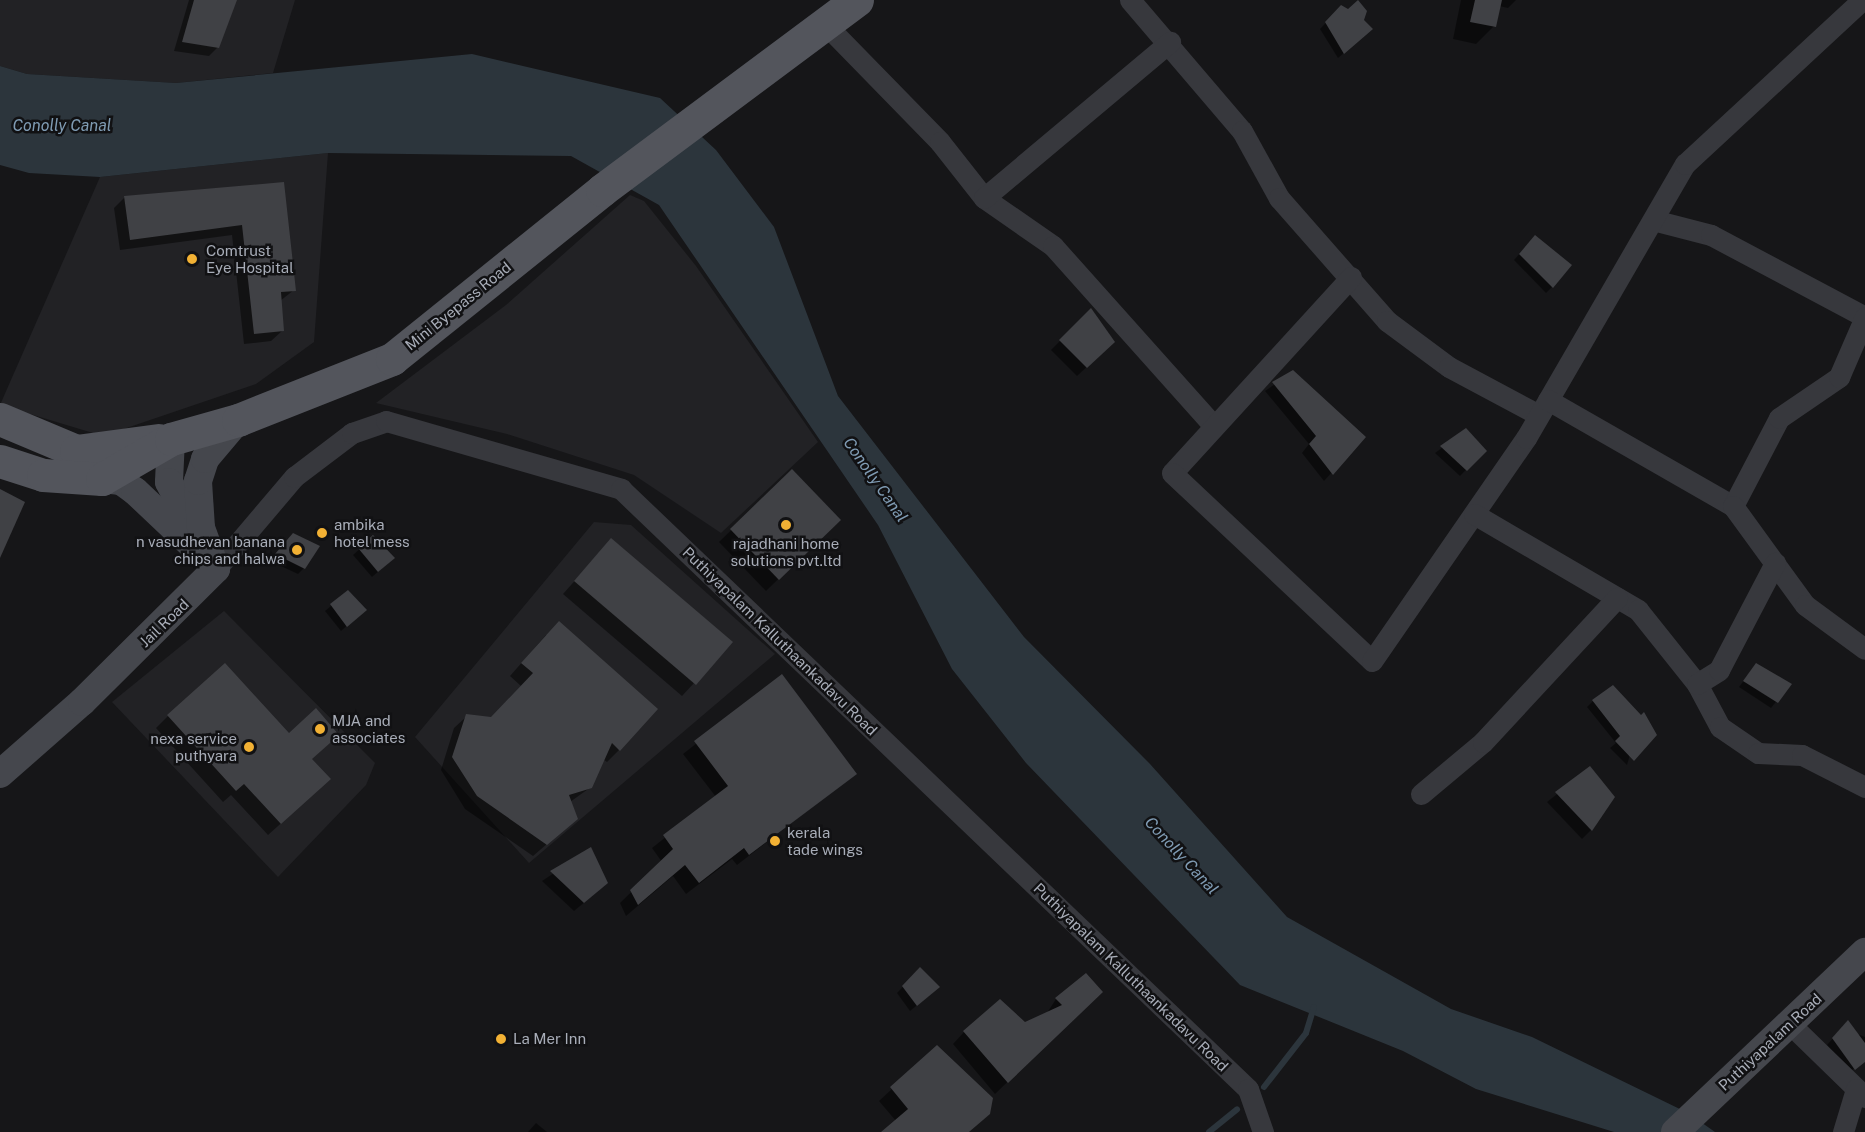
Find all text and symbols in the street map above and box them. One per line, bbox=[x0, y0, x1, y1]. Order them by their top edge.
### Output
water label: Conolly Canal bbox=[12, 116, 112, 136]
place label: Comtrust Eye Hospital bbox=[206, 241, 294, 276]
marker: Comtrust Eye Hospital bbox=[183, 250, 201, 268]
street label: Mini Byepass Road bbox=[401, 258, 515, 354]
water label: Conolly Canal bbox=[839, 434, 911, 526]
place label: ambika hotel mess bbox=[334, 515, 410, 550]
marker: rajadhani home solutions pvt.ltd bbox=[779, 518, 793, 532]
marker: ambika hotel mess bbox=[315, 526, 329, 540]
place label: n vasudhevan banana chips and halwa bbox=[136, 532, 285, 567]
place label: rajadhani home solutions pvt.ltd bbox=[730, 534, 842, 569]
marker: n vasudhevan banana chips and halwa bbox=[290, 543, 304, 557]
street label: Puthiyapalam Kalluthaankadavu Road bbox=[679, 543, 881, 739]
street label: Jail Road bbox=[136, 595, 192, 651]
place label: MJA and associates bbox=[332, 711, 405, 746]
marker: MJA and associates bbox=[313, 722, 327, 736]
place label: nexa service puthyara bbox=[150, 729, 237, 764]
marker: nexa service puthyara bbox=[242, 740, 256, 754]
water label: Conolly Canal bbox=[1140, 813, 1222, 899]
place label: kerala tade wings bbox=[787, 823, 863, 858]
marker: kerala tade wings bbox=[768, 834, 782, 848]
street label: Puthiyapalam Kalluthaankadavu Road bbox=[1030, 879, 1232, 1075]
street label: Puthiyapalam Road bbox=[1715, 990, 1825, 1094]
place label: La Mer Inn bbox=[513, 1030, 586, 1048]
marker: La Mer Inn bbox=[494, 1032, 508, 1046]

